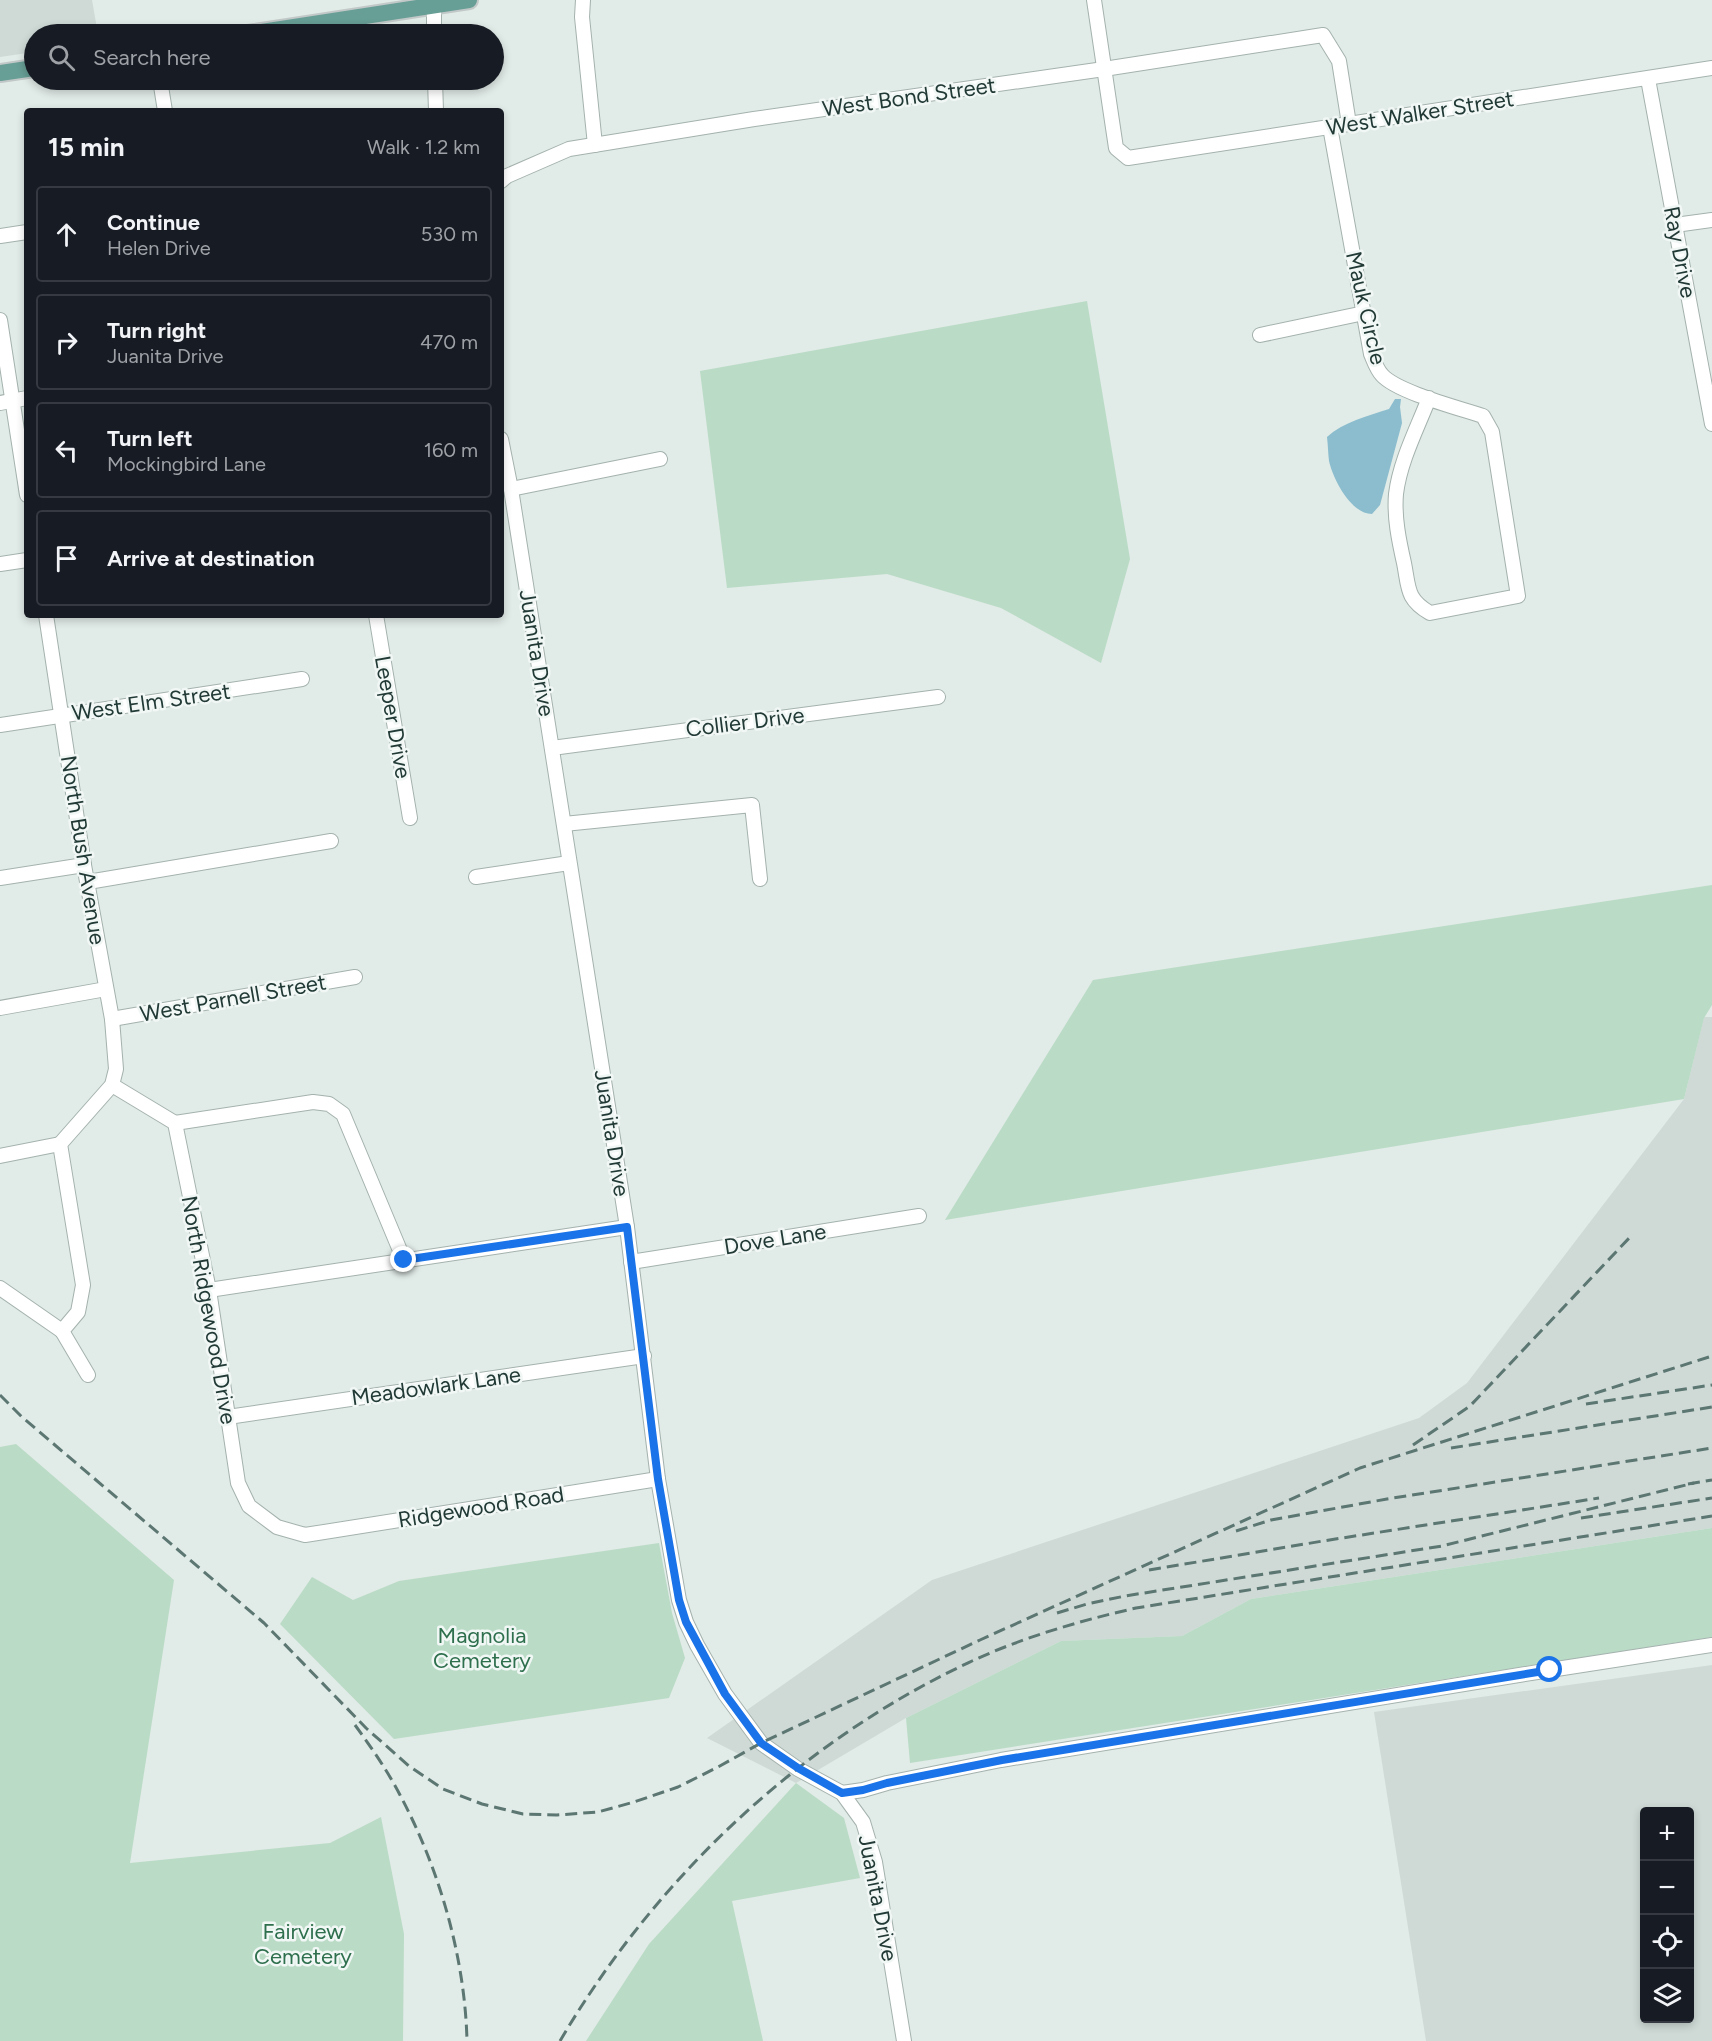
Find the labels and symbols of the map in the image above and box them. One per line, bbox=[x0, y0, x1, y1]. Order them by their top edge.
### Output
street label: West Bond Street bbox=[821, 71, 997, 123]
street label: West Walker Street bbox=[1324, 85, 1516, 141]
street label: Ray Drive bbox=[1658, 204, 1702, 300]
street label: Mauk Circle bbox=[1340, 249, 1392, 367]
street label: Juanita Drive bbox=[514, 588, 560, 718]
street label: Leeper Drive bbox=[369, 653, 417, 781]
street label: West Elm Street bbox=[70, 678, 232, 726]
street label: Collier Drive bbox=[684, 701, 806, 743]
street label: North Bush Avenue bbox=[55, 753, 111, 947]
street label: West Parnell Street bbox=[138, 968, 328, 1028]
street label: Juanita Drive bbox=[589, 1068, 635, 1198]
street label: North Ridgewood Drive bbox=[176, 1194, 242, 1426]
street label: Dove Lane bbox=[722, 1218, 828, 1260]
route end bbox=[390, 1246, 416, 1272]
street label: Meadowlark Lane bbox=[349, 1361, 523, 1411]
street label: Ridgewood Road bbox=[396, 1481, 566, 1533]
park label: Magnolia Cemetery bbox=[433, 1622, 531, 1674]
route start bbox=[1536, 1656, 1562, 1682]
street label: Juanita Drive bbox=[853, 1833, 903, 1963]
park label: Fairview Cemetery bbox=[254, 1918, 352, 1970]

